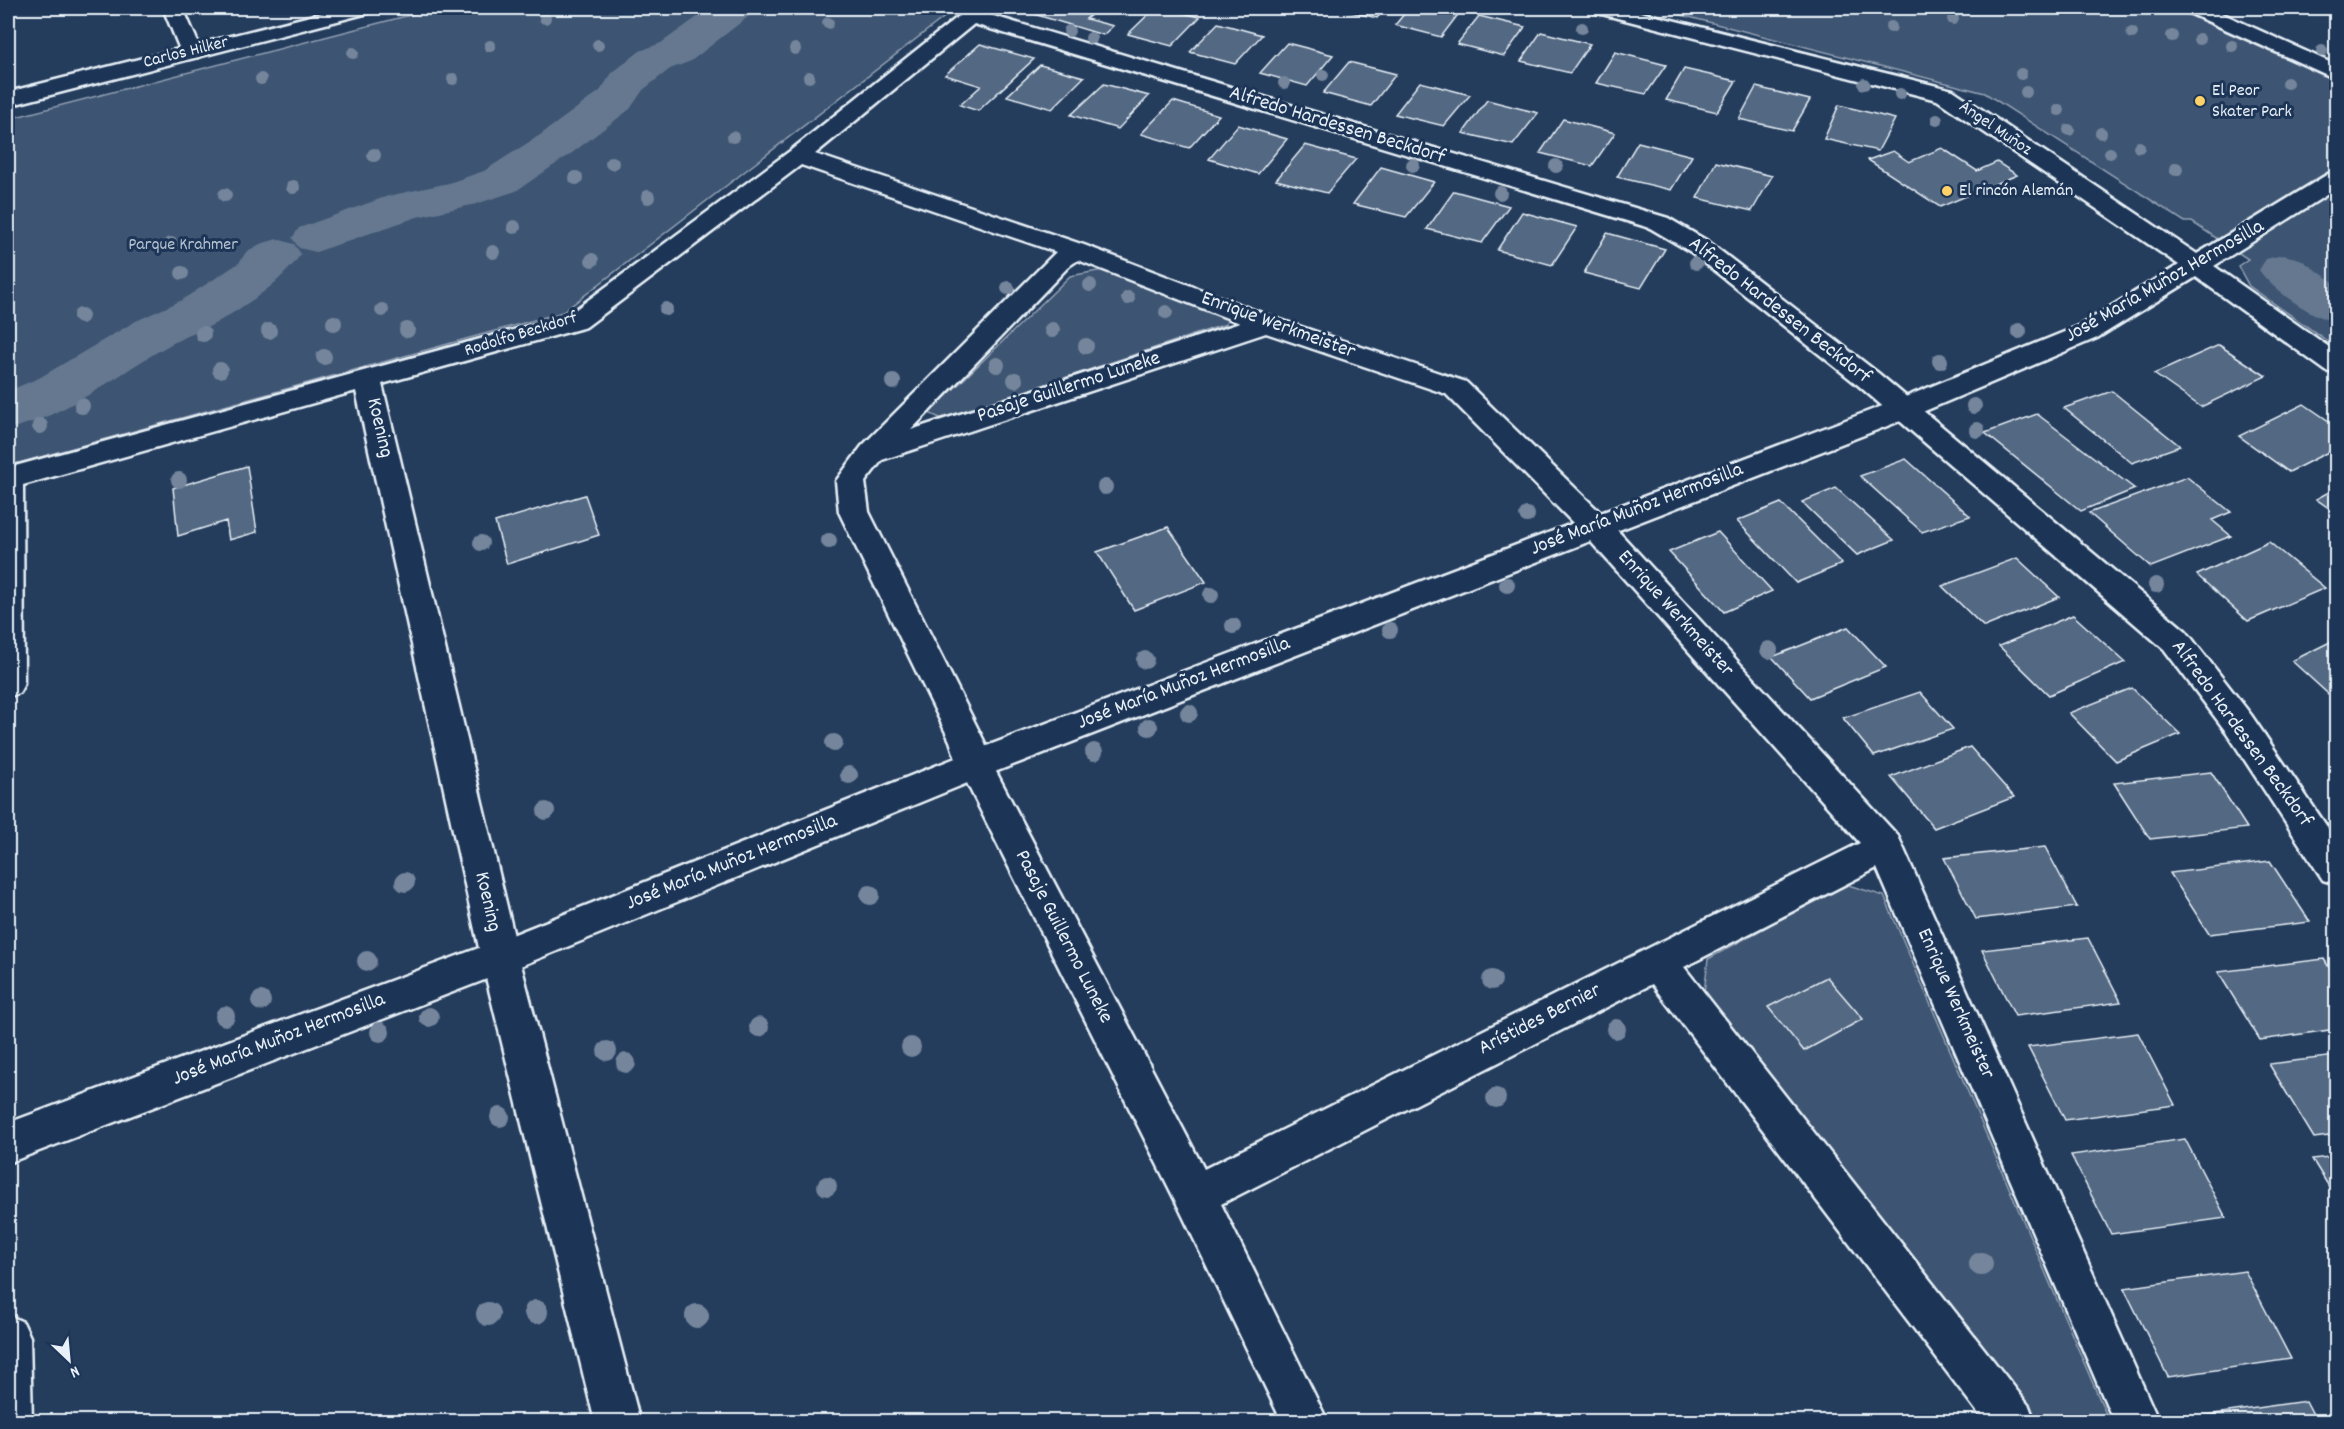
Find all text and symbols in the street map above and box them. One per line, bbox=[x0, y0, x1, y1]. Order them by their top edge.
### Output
street label: Carlos Hilker bbox=[141, 30, 231, 76]
street label: Alfredo Hardessen Beckdorf bbox=[1225, 79, 1449, 173]
place label: El Peor Skater Park bbox=[2212, 79, 2292, 125]
marker: El Peor Skater Park bbox=[2193, 94, 2207, 108]
street label: Ángel Muñoz bbox=[1953, 95, 2037, 163]
place label: El rincón Alemán bbox=[1959, 179, 2073, 204]
marker: El rincón Alemán bbox=[1940, 184, 1954, 198]
street label: José María Muñoz Hermosilla bbox=[2060, 212, 2271, 351]
street label: Alfredo Hardessen Beckdorf bbox=[1681, 230, 1877, 392]
park label: Parque Krahmer bbox=[128, 233, 238, 258]
street label: Enrique Werkmeister bbox=[1197, 284, 1360, 368]
street label: Rodolfo Beckdorf bbox=[462, 306, 581, 364]
street label: Pasaje Guillermo Luneke bbox=[973, 344, 1165, 432]
street label: Koening bbox=[358, 395, 400, 461]
street label: José María Muñoz Hermosilla bbox=[1526, 455, 1749, 564]
street label: Enrique Werkmeister bbox=[1610, 544, 1741, 684]
street label: José María Muñoz Hermosilla bbox=[1073, 629, 1296, 738]
street label: Alfredo Hardessen Beckdorf bbox=[2163, 634, 2319, 834]
street label: José María Muñoz Hermosilla bbox=[622, 806, 843, 919]
street label: Pasaje Guillermo Luneke bbox=[1006, 845, 1120, 1029]
street label: Koening bbox=[466, 869, 508, 935]
street label: Enrique Werkmeister bbox=[1908, 924, 2002, 1084]
street label: Arístides Bernier bbox=[1474, 976, 1607, 1064]
street label: José María Muñoz Hermosilla bbox=[168, 985, 391, 1094]
north arrow bbox=[39, 1330, 99, 1390]
text: N bbox=[66, 1359, 83, 1383]

